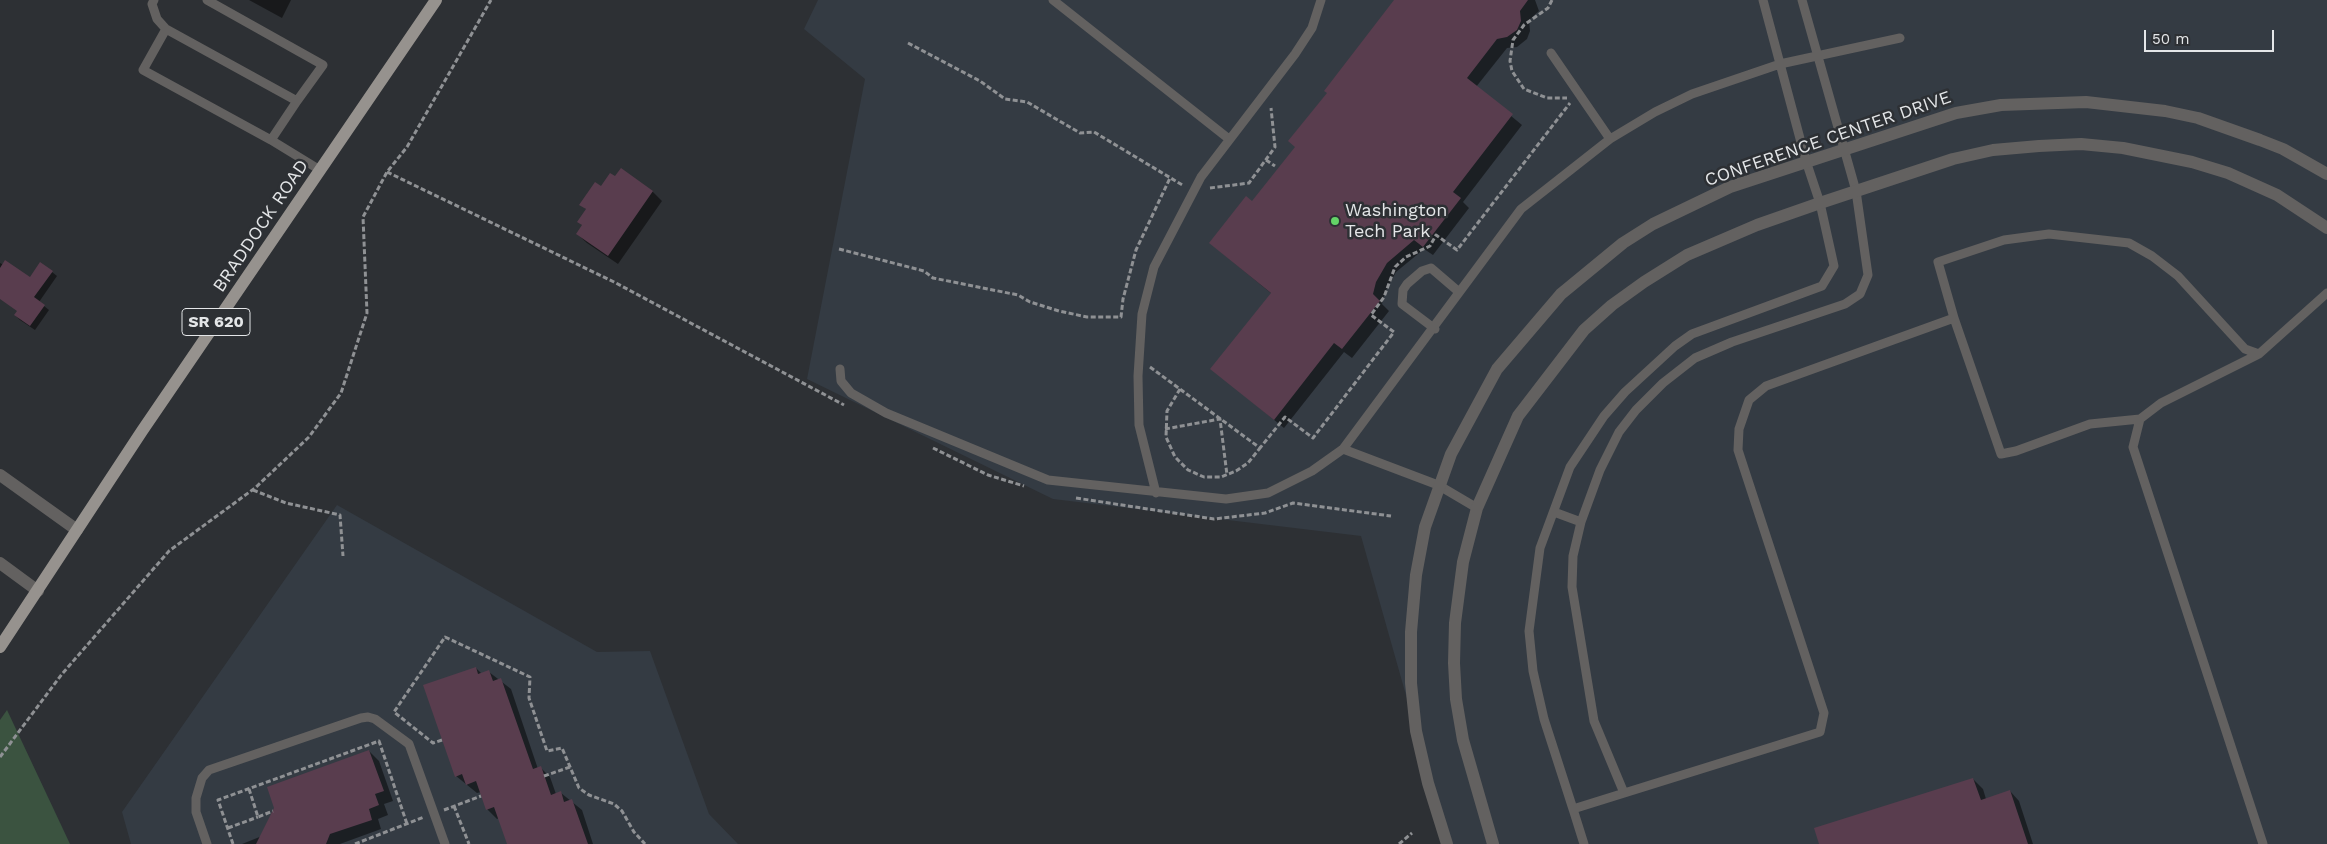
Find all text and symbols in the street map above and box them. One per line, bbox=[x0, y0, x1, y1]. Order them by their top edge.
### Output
scale bar bbox=[2147, 20, 2277, 52]
text: 50 m bbox=[2152, 30, 2189, 48]
street label: CONFERENCE CENTER DRIVE bbox=[1702, 87, 1954, 191]
street label: BRADDOCK ROAD bbox=[209, 156, 313, 296]
place label: Washington Tech Park bbox=[1345, 200, 1447, 242]
marker: Washington Tech Park bbox=[1329, 215, 1341, 227]
road number: SR 620 bbox=[182, 308, 250, 336]

